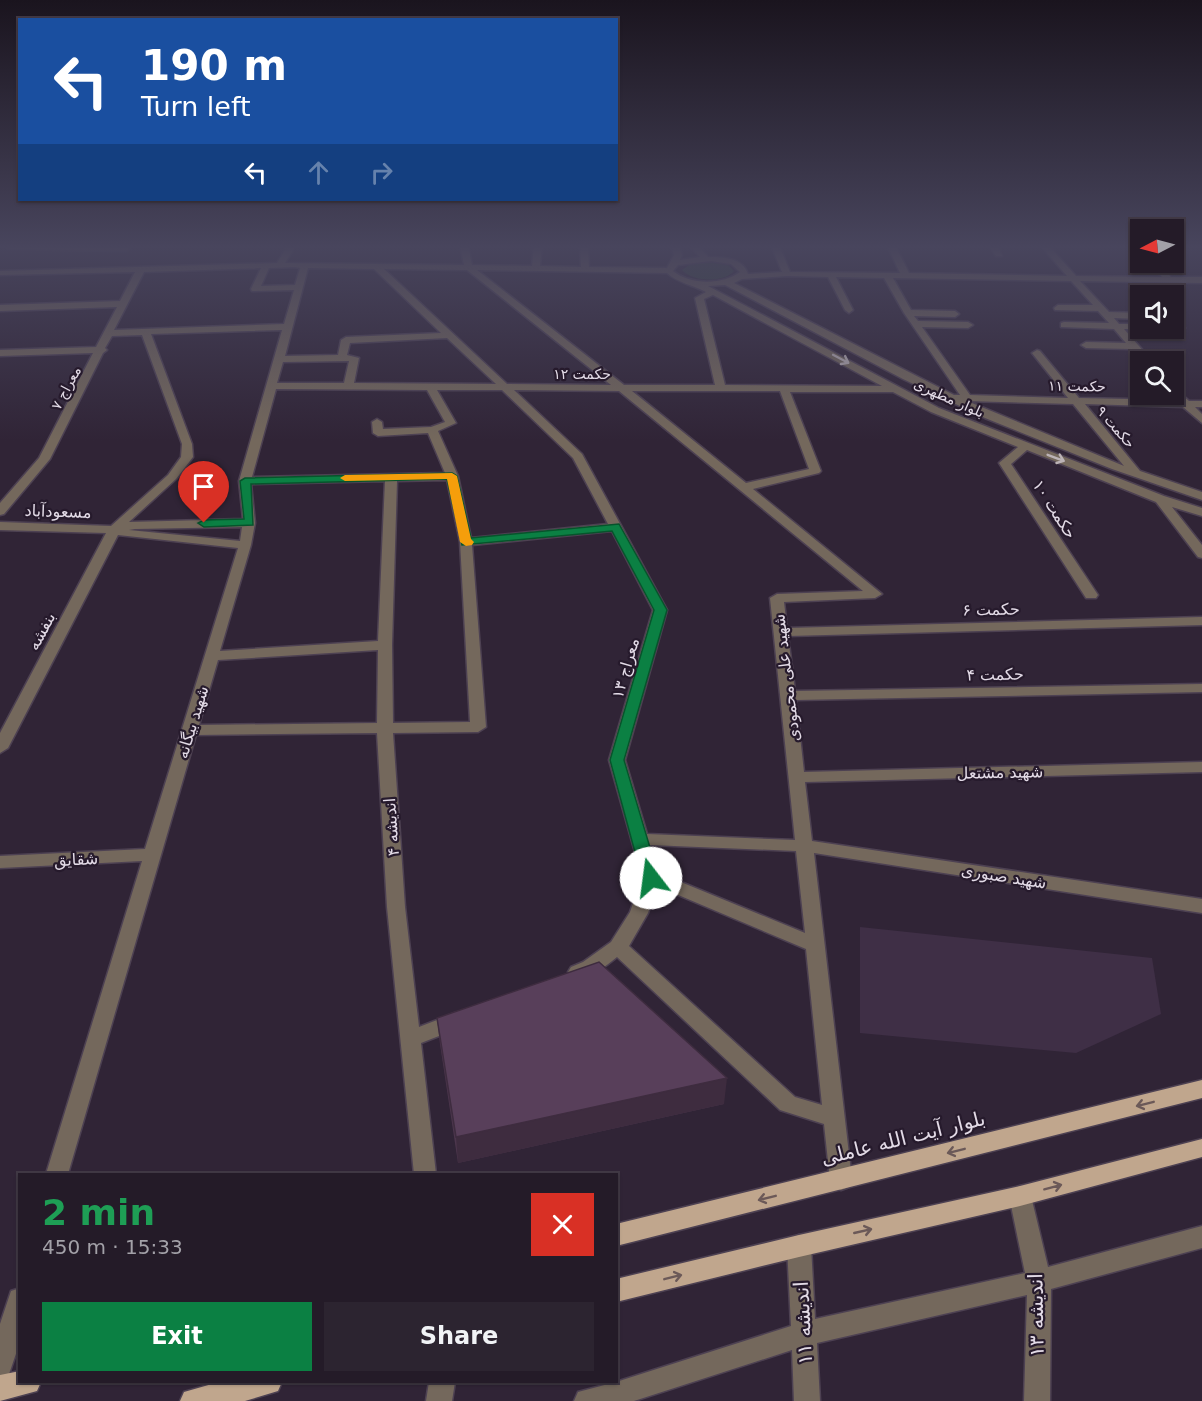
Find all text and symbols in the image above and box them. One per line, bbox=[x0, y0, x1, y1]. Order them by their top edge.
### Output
text: 190 m bbox=[141, 41, 287, 90]
icon: left bbox=[42, 42, 120, 120]
text: Turn left bbox=[141, 91, 251, 122]
icon: left bbox=[239, 156, 272, 189]
icon: ahead bbox=[302, 156, 335, 189]
icon: right bbox=[365, 156, 398, 189]
north arrow bbox=[1130, 219, 1184, 273]
map controls bbox=[1130, 219, 1184, 405]
button: sound bbox=[1130, 285, 1184, 339]
button: search bbox=[1130, 351, 1184, 405]
one-way arrow bbox=[831, 354, 849, 365]
street label: معراج ۷ bbox=[48, 364, 85, 413]
street label: حکمت ۱۲ bbox=[553, 366, 611, 382]
street label: بلوار مطهری bbox=[911, 375, 987, 421]
street label: حکمت ۱۱ bbox=[1048, 377, 1106, 395]
street label: حکمت ۹ bbox=[1093, 403, 1139, 451]
one-way arrow bbox=[1046, 453, 1064, 464]
pin bbox=[178, 461, 229, 523]
icon: arrive bbox=[187, 470, 220, 503]
street label: حکمت ۱۰ bbox=[1029, 476, 1081, 542]
street label: مسعودآباد bbox=[24, 501, 92, 523]
street label: حکمت ۶ bbox=[962, 600, 1020, 619]
street label: بنفشه bbox=[24, 609, 59, 653]
street label: شهید علی محمودی bbox=[769, 613, 805, 743]
street label: معراج ۱۳ bbox=[608, 636, 644, 701]
street label: حکمت ۴ bbox=[966, 665, 1024, 684]
street label: شهید بیگانه bbox=[172, 683, 214, 761]
street label: شهید مشتعل bbox=[957, 762, 1043, 784]
street label: اندیشه ۴ bbox=[380, 797, 403, 857]
position arrow bbox=[619, 846, 683, 910]
street label: شقایق bbox=[53, 849, 99, 871]
street label: شهید صبوری bbox=[960, 860, 1048, 894]
one-way arrow bbox=[1136, 1098, 1155, 1110]
street label: بلوار آیت‌ الله عاملی bbox=[818, 1105, 988, 1170]
one-way arrow bbox=[947, 1146, 966, 1158]
one-way arrow bbox=[1043, 1181, 1062, 1192]
text: 2 min bbox=[42, 1192, 155, 1233]
button: close bbox=[531, 1193, 594, 1256]
one-way arrow bbox=[758, 1193, 777, 1205]
one-way arrow bbox=[853, 1225, 872, 1237]
text: 450 m · 15:33 bbox=[42, 1235, 183, 1259]
one-way arrow bbox=[663, 1271, 682, 1282]
street label: اندیشه ۱۳ bbox=[1023, 1273, 1049, 1357]
street label: اندیشه ۱۱ bbox=[789, 1281, 817, 1365]
button: Exit bbox=[42, 1302, 312, 1371]
button: Share bbox=[324, 1302, 594, 1371]

